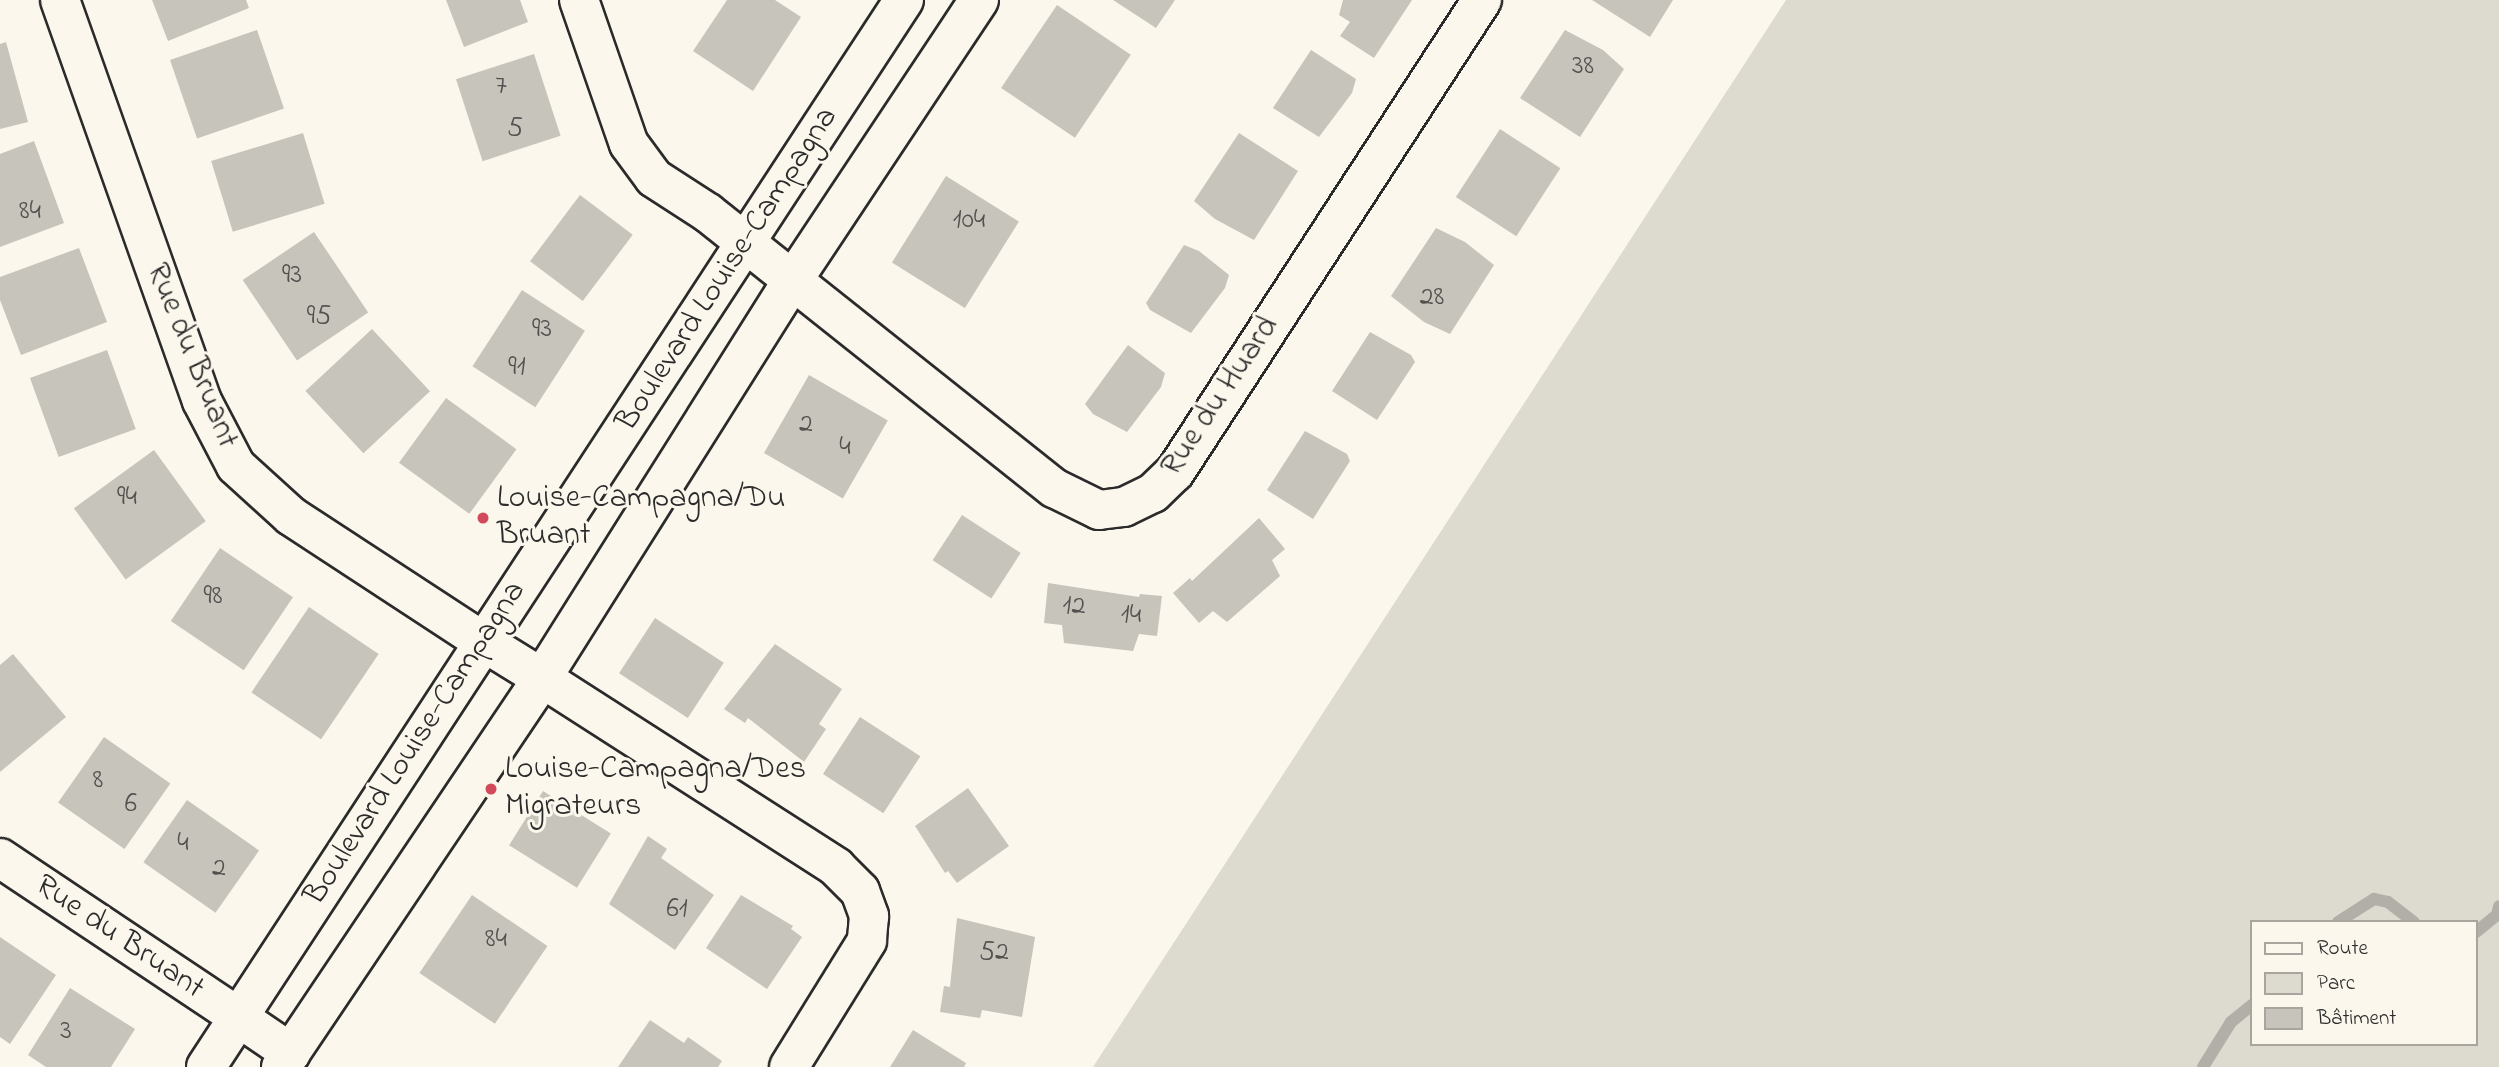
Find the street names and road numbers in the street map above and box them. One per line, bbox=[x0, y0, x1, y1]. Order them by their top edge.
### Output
street label: Boulevard Louise-Campagna bbox=[609, 101, 847, 439]
street label: Rue du Bruant bbox=[137, 258, 245, 454]
street label: Rue du Huard bbox=[1154, 310, 1288, 484]
street label: Boulevard Louise-Campagna bbox=[297, 575, 535, 913]
street label: Rue du Bruant bbox=[27, 867, 211, 1009]

